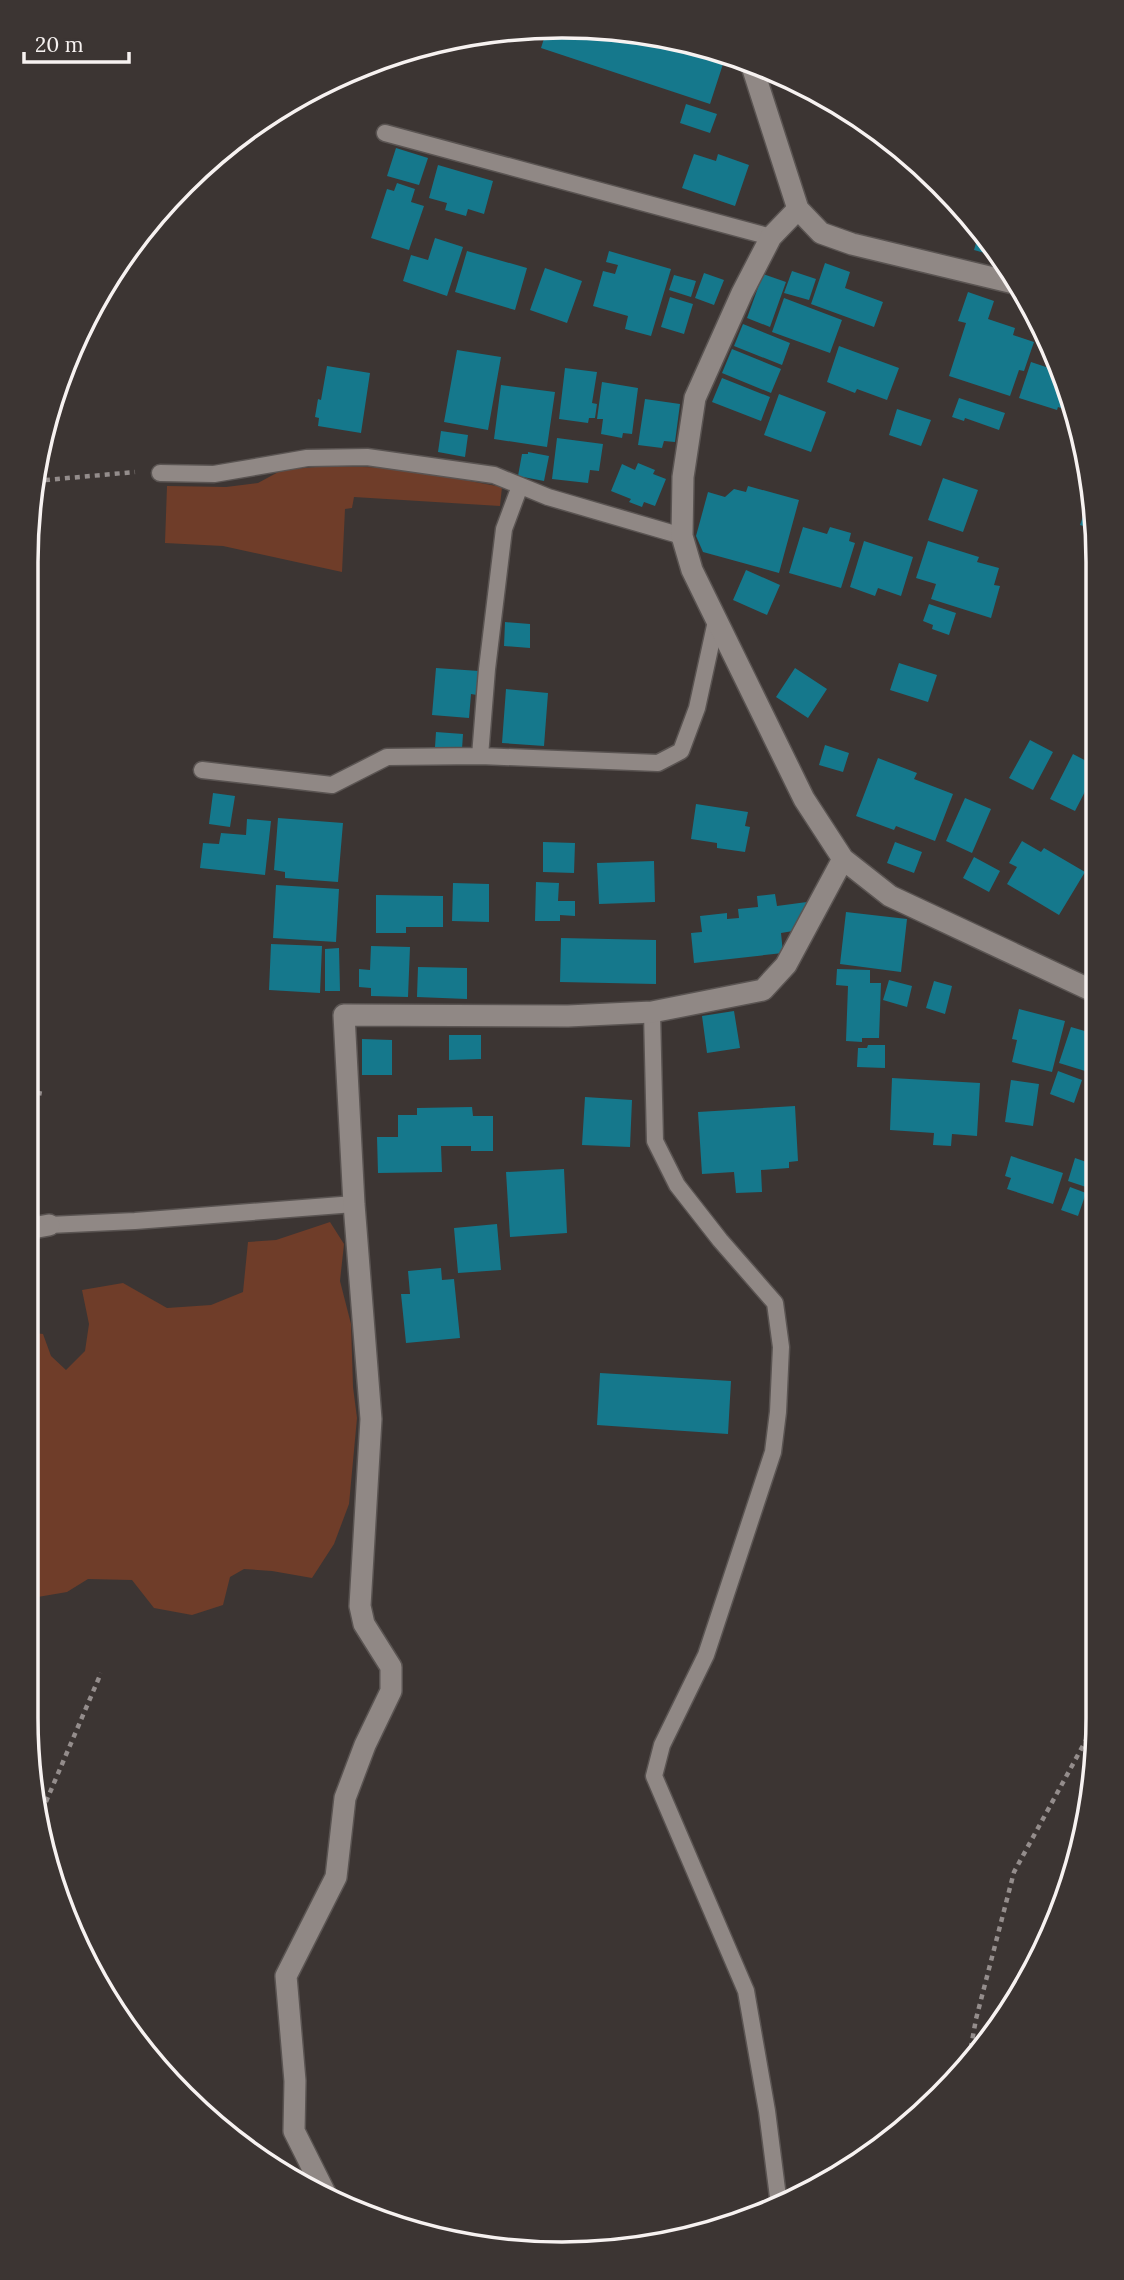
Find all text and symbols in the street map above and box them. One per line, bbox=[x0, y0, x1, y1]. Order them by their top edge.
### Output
scale bar bbox=[24, 21, 130, 65]
text: 20 m bbox=[35, 31, 84, 58]

